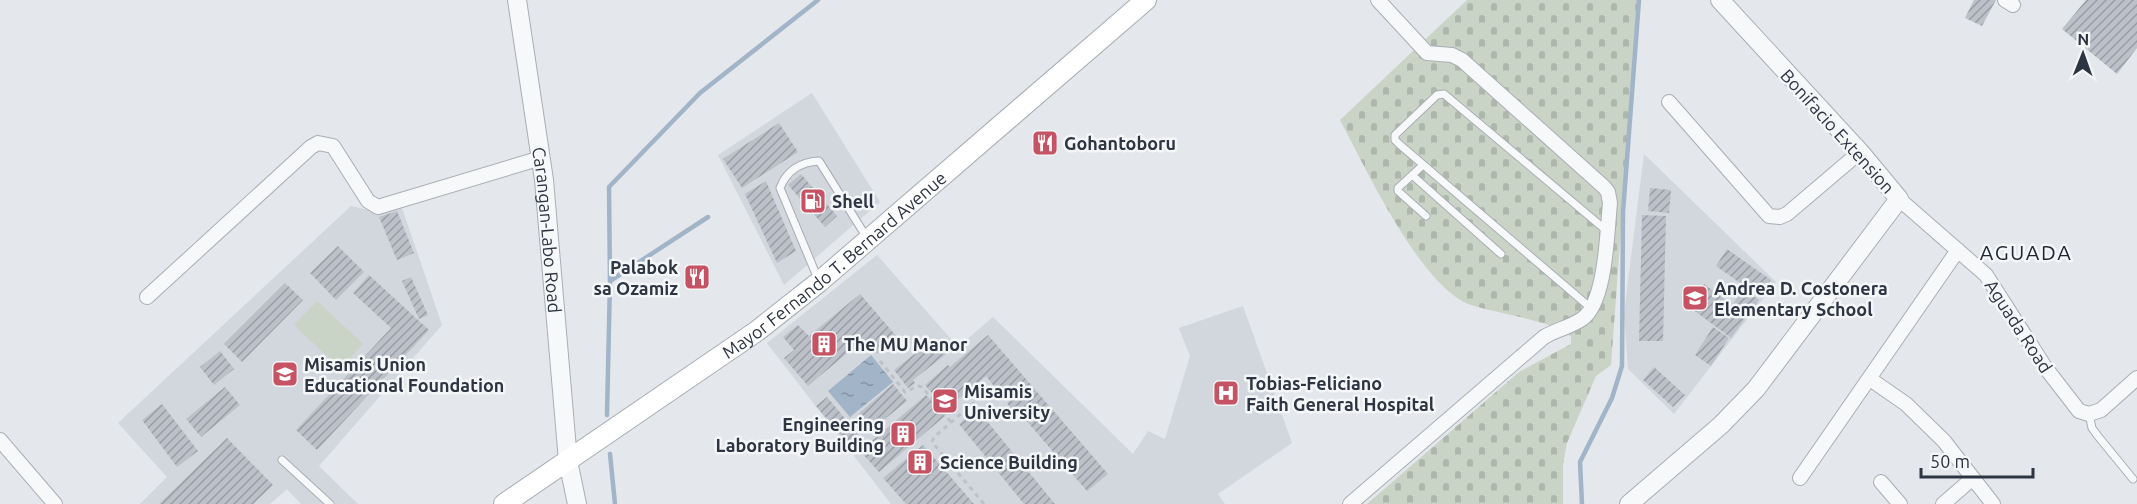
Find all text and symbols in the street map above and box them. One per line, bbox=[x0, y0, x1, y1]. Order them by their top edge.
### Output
north arrow bbox=[2053, 24, 2113, 84]
text: N bbox=[2077, 30, 2089, 48]
street label: Bonifacio Extension bbox=[1777, 65, 1899, 197]
restaurant icon: Gohantoboru bbox=[1030, 128, 1060, 158]
place label: Gohantoboru bbox=[1064, 133, 1176, 153]
street label: Carangan-Labo Road bbox=[529, 145, 565, 314]
street label: Mayor Fernando T. Bernard Avenue bbox=[718, 167, 950, 362]
fuel station icon: Shell bbox=[798, 186, 828, 216]
place label: Shell bbox=[832, 191, 875, 211]
district label: AGUADA bbox=[1980, 240, 2072, 264]
place label: Palabok sa Ozamiz bbox=[594, 257, 678, 298]
restaurant icon: Palabok sa Ozamiz bbox=[682, 262, 712, 292]
street label: Aguada Road bbox=[1981, 276, 2057, 376]
place label: Andrea D. Costonera Elementary School bbox=[1714, 278, 1888, 319]
school or university icon: Andrea D. Costonera Elementary School bbox=[1680, 283, 1710, 313]
building icon: The MU Manor bbox=[809, 329, 839, 359]
place label: The MU Manor bbox=[844, 334, 968, 354]
place label: Misamis Union Educational Foundation bbox=[304, 354, 504, 395]
school or university icon: Misamis Union Educational Foundation bbox=[270, 359, 300, 389]
place label: Tobias-Feliciano Faith General Hospital bbox=[1246, 373, 1435, 414]
hospital icon: Tobias-Feliciano Faith General Hospital bbox=[1211, 378, 1241, 408]
place label: Misamis University bbox=[964, 381, 1051, 422]
school or university icon: Misamis University bbox=[930, 386, 960, 416]
place label: Engineering Laboratory Building bbox=[716, 414, 884, 455]
building icon: Engineering Laboratory Building bbox=[888, 419, 918, 449]
scale bar bbox=[1921, 441, 2034, 479]
building icon: Science Building bbox=[905, 447, 935, 477]
text: 50 m bbox=[1930, 451, 1970, 471]
place label: Science Building bbox=[940, 452, 1078, 472]

